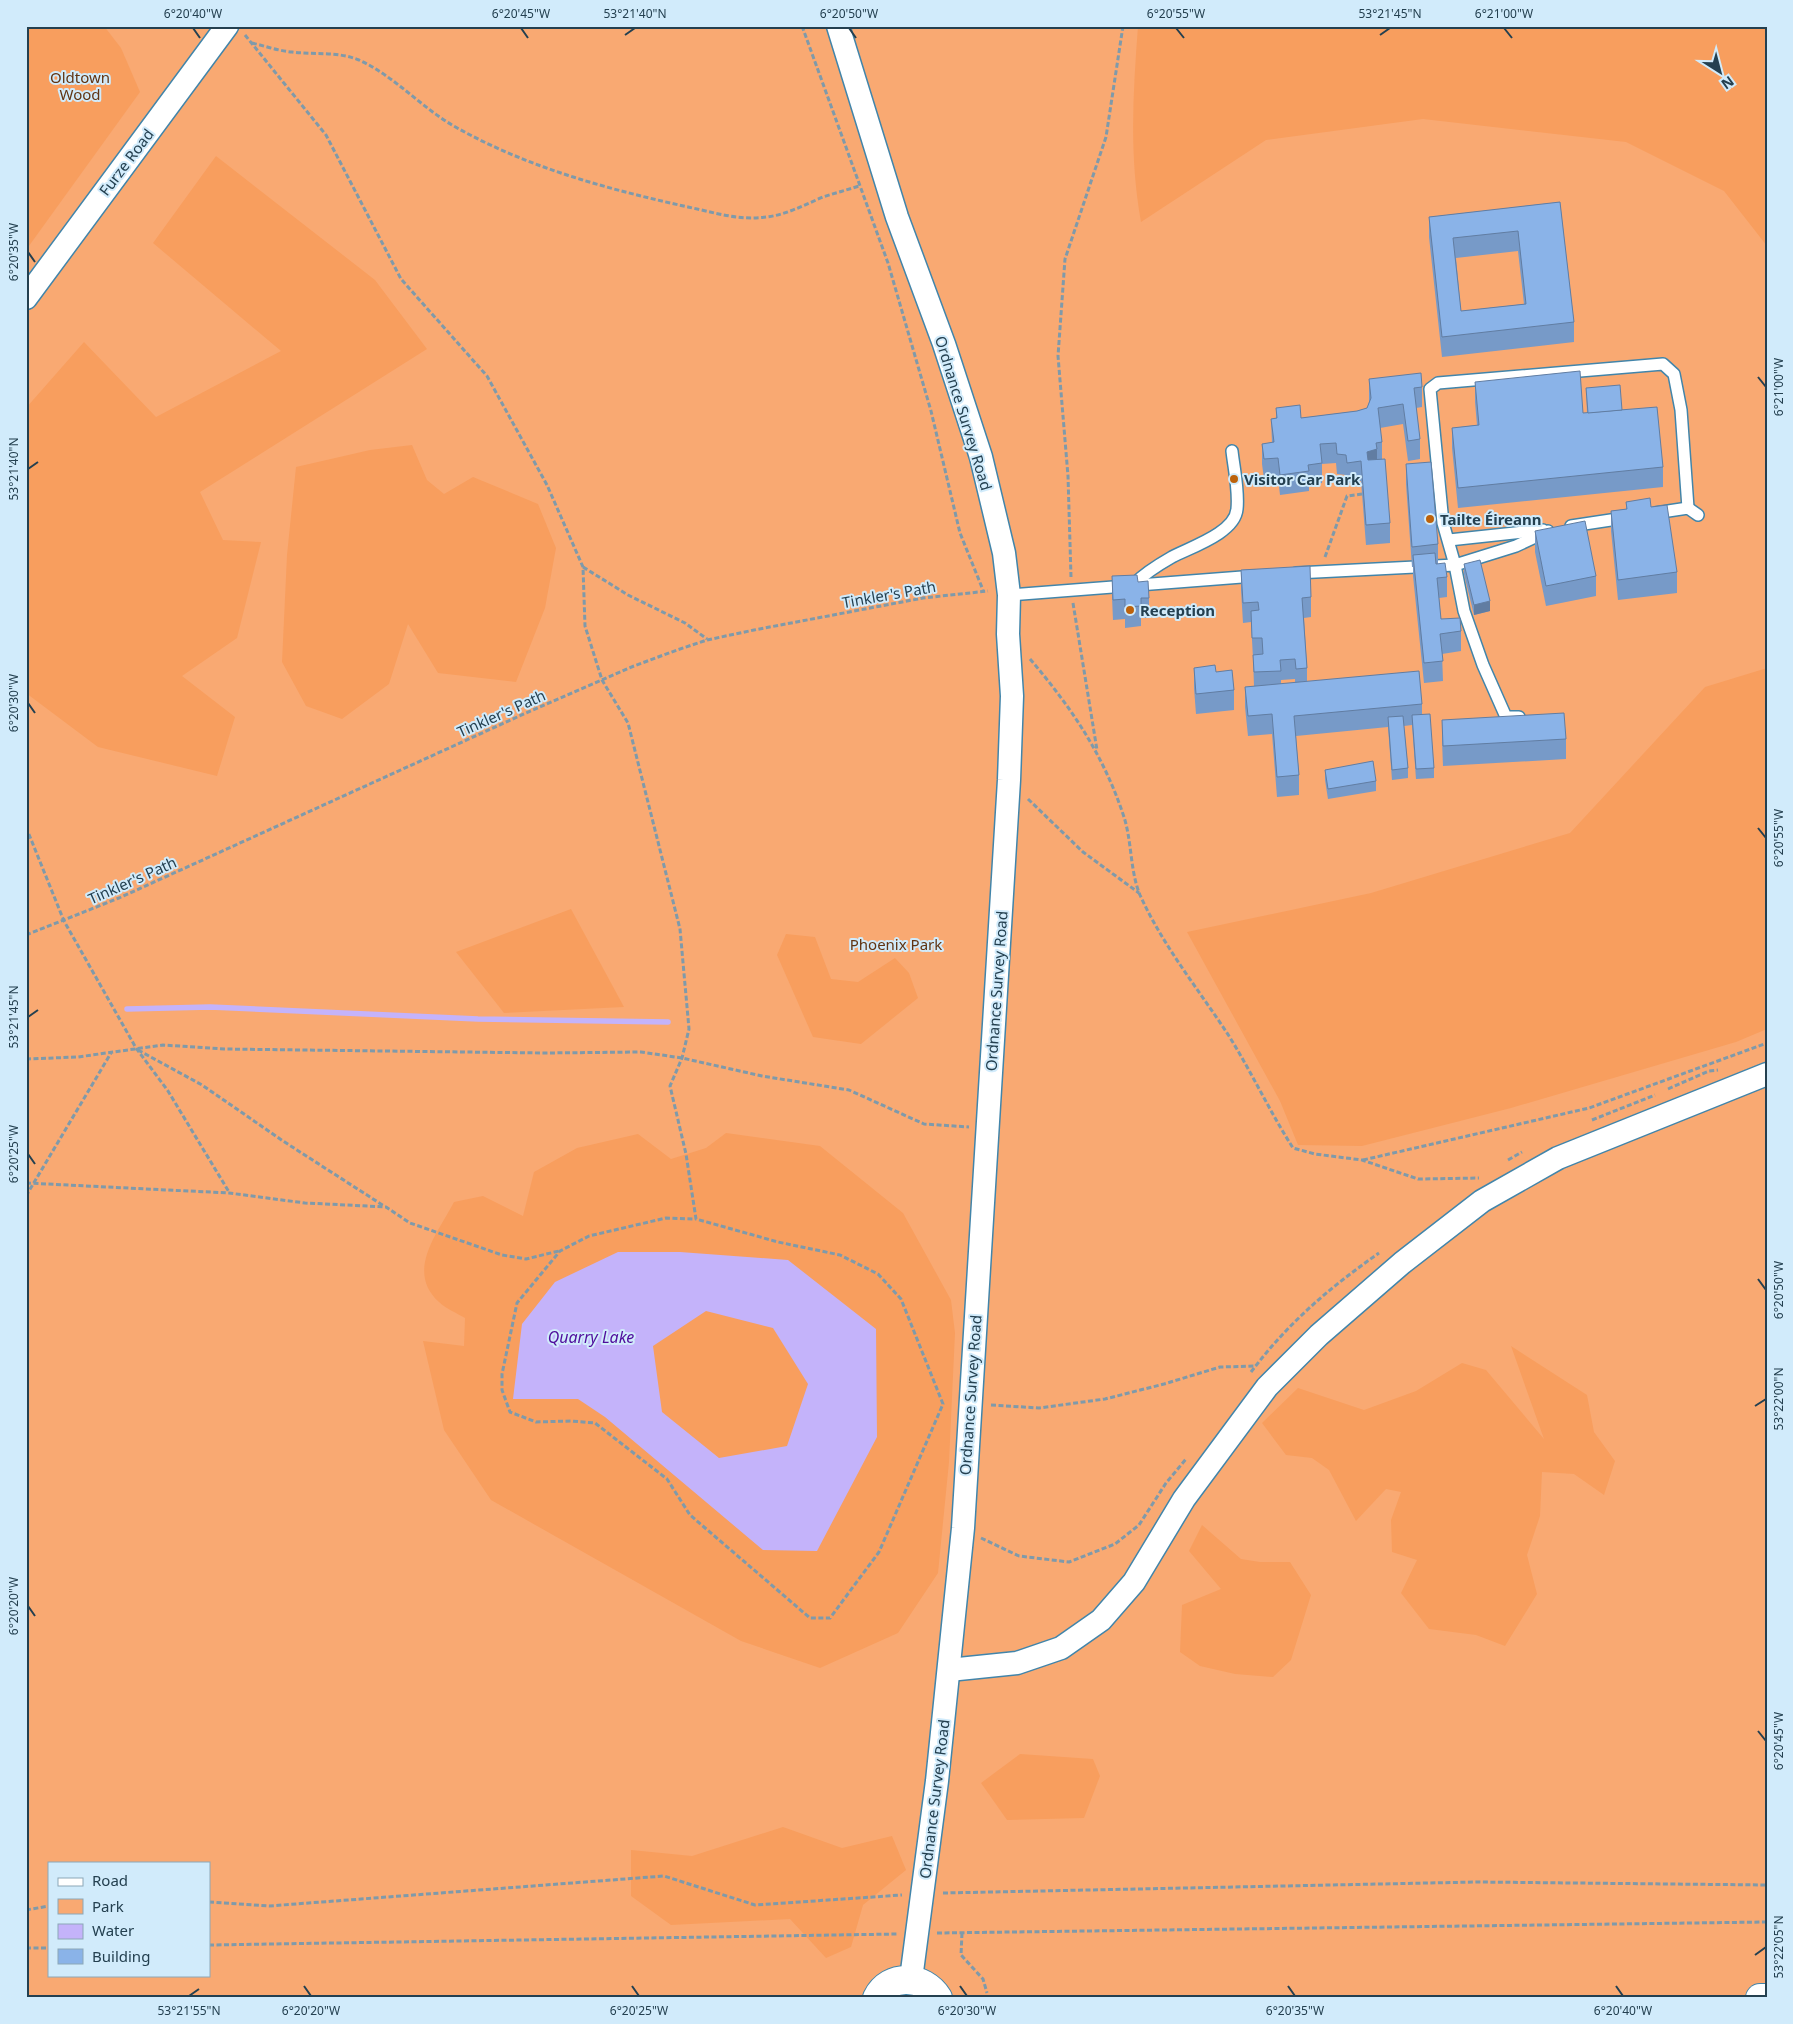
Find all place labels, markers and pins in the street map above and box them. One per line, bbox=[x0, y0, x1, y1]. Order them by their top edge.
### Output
place label: Visitor Car Park bbox=[1244, 469, 1361, 489]
marker: Visitor Car Park bbox=[1228, 473, 1240, 485]
place label: Tailte Éireann bbox=[1440, 509, 1542, 529]
marker: Tailte Éireann bbox=[1424, 513, 1436, 525]
place label: Reception bbox=[1140, 600, 1215, 620]
marker: Reception bbox=[1124, 604, 1136, 616]

